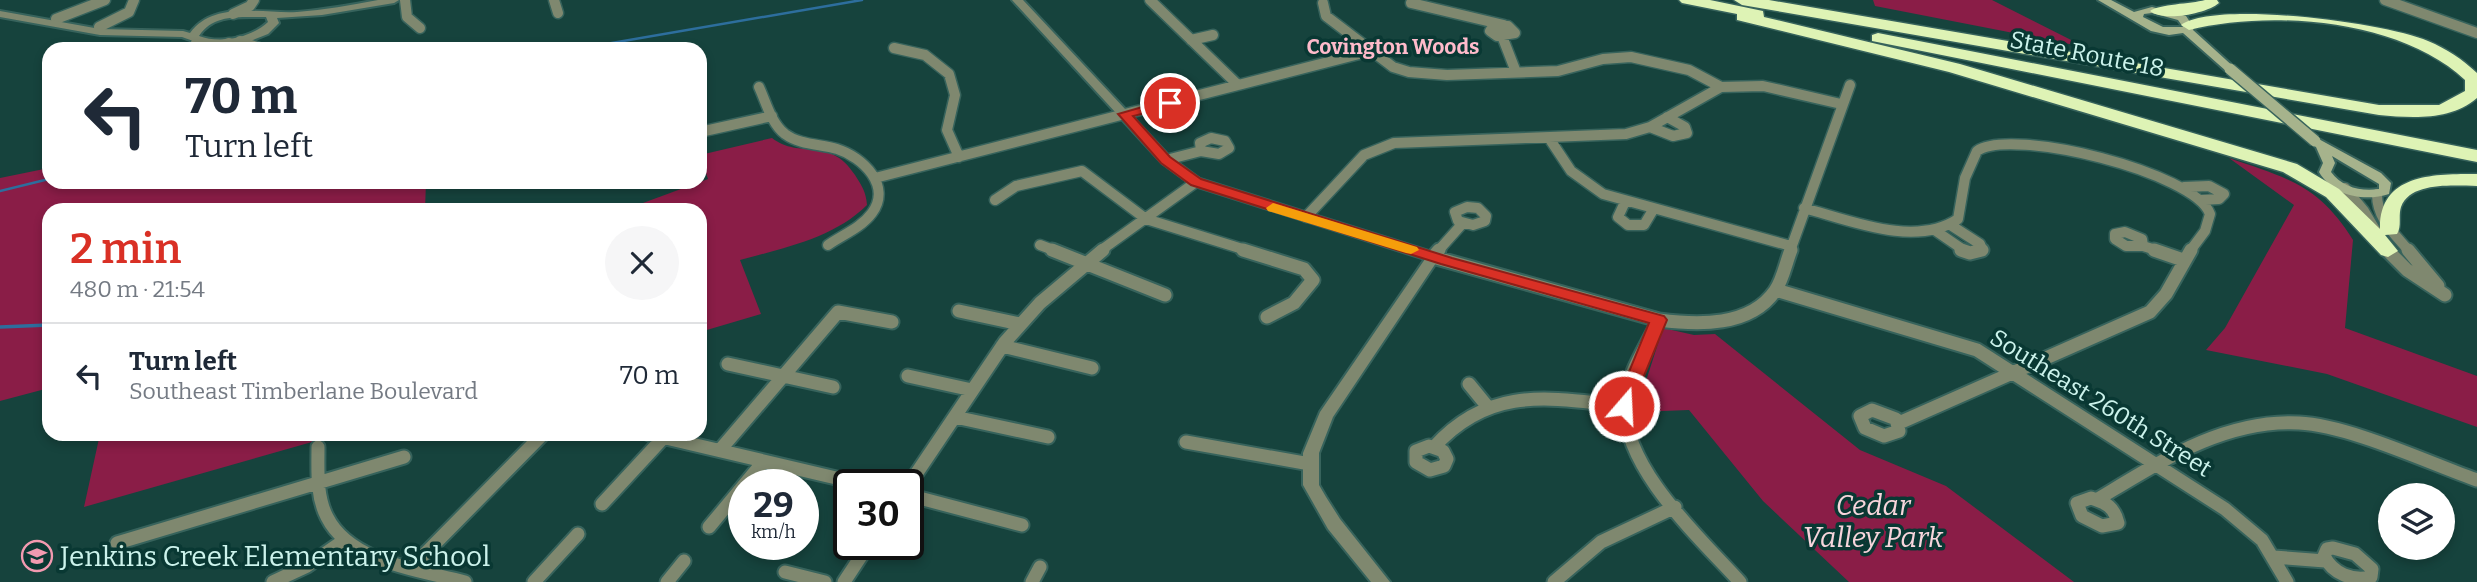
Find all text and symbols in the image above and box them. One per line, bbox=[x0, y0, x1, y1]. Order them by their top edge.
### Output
street label: State Route 18 bbox=[2008, 25, 2166, 83]
district label: Covington Woods bbox=[1307, 34, 1479, 60]
text: 70 m bbox=[185, 67, 297, 126]
icon: left bbox=[70, 70, 161, 161]
pin bbox=[1140, 73, 1200, 133]
icon: arrive bbox=[1151, 84, 1189, 122]
text: Turn left bbox=[185, 127, 313, 165]
text: 2 min bbox=[70, 224, 181, 274]
button: close bbox=[605, 226, 679, 300]
text: 480 m · 21:54 bbox=[70, 275, 205, 303]
street label: Southeast 260th Street bbox=[1985, 323, 2217, 483]
text: Turn left bbox=[129, 346, 237, 377]
icon: left bbox=[70, 357, 108, 395]
text: 70 m bbox=[620, 360, 679, 391]
position arrow bbox=[1587, 369, 1661, 443]
text: Southeast Timberlane Boulevard bbox=[129, 377, 478, 405]
speed limit sign: 30 bbox=[833, 469, 924, 560]
map controls bbox=[2378, 483, 2455, 560]
button: layers bbox=[2378, 483, 2455, 560]
text: 29 bbox=[753, 484, 794, 526]
park label: Cedar Valley Park bbox=[1803, 489, 1944, 554]
text: km/h bbox=[751, 521, 796, 543]
school or university icon: Jenkins Creek Elementary School bbox=[20, 539, 54, 573]
place label: Jenkins Creek Elementary School bbox=[59, 540, 490, 573]

